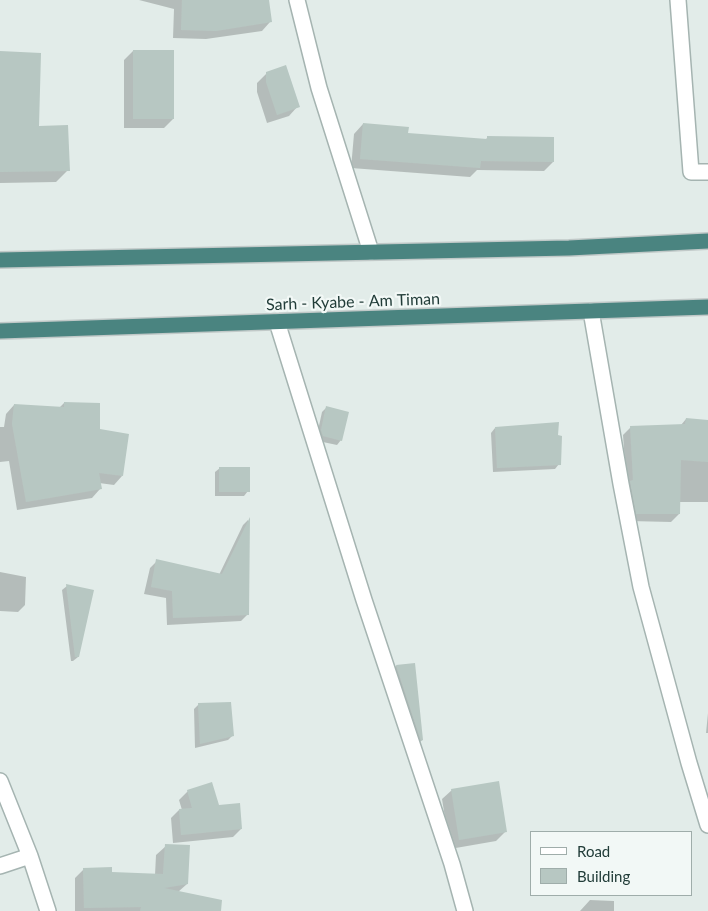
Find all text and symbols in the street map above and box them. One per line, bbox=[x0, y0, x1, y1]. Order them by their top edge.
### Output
street label: Sarh - Kyabe - Am Timan bbox=[266, 289, 440, 315]
legend bbox=[530, 831, 693, 896]
text: Road bbox=[577, 842, 610, 860]
text: Building bbox=[577, 867, 630, 885]

